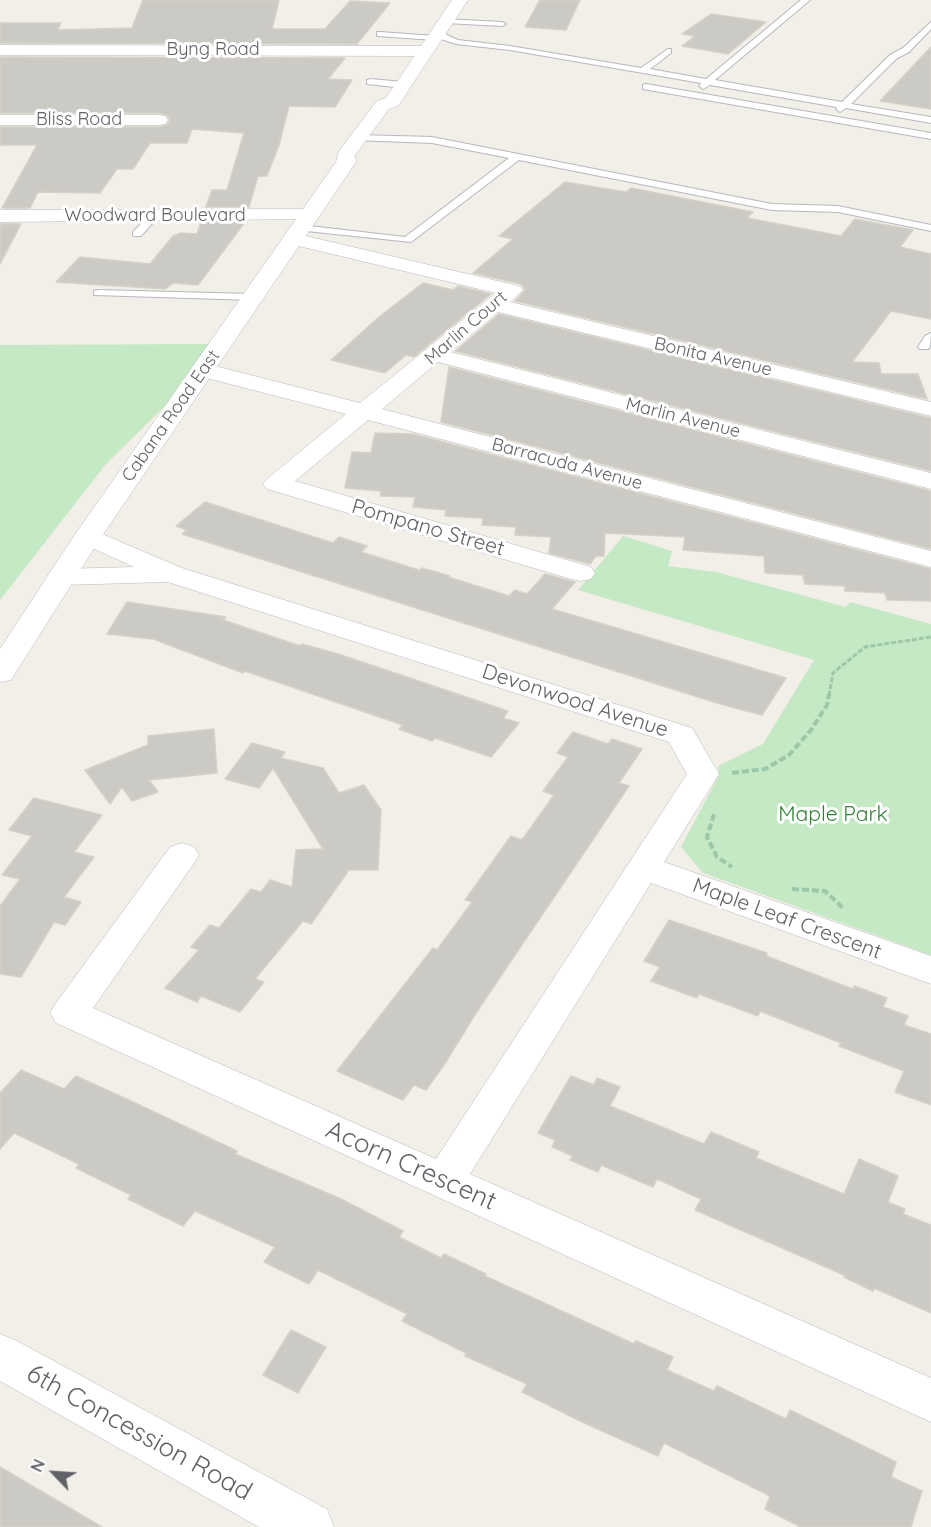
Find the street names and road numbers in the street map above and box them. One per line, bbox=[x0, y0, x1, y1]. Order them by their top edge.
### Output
street label: Byng Road bbox=[166, 39, 260, 61]
street label: Bliss Road bbox=[36, 109, 122, 131]
street label: Woodward Boulevard bbox=[64, 205, 246, 227]
street label: Marlin Court bbox=[420, 286, 512, 370]
street label: Bonita Avenue bbox=[652, 333, 774, 381]
street label: Cabana Road East bbox=[117, 346, 225, 486]
street label: Marlin Avenue bbox=[623, 393, 743, 443]
street label: Barracuda Avenue bbox=[489, 434, 645, 494]
street label: Pompano Street bbox=[349, 494, 507, 562]
street label: Devonwood Avenue bbox=[479, 659, 671, 743]
street label: Maple Leaf Crescent bbox=[689, 873, 885, 965]
street label: Acorn Crescent bbox=[321, 1114, 501, 1218]
street label: 6th Concession Road bbox=[21, 1358, 257, 1508]

